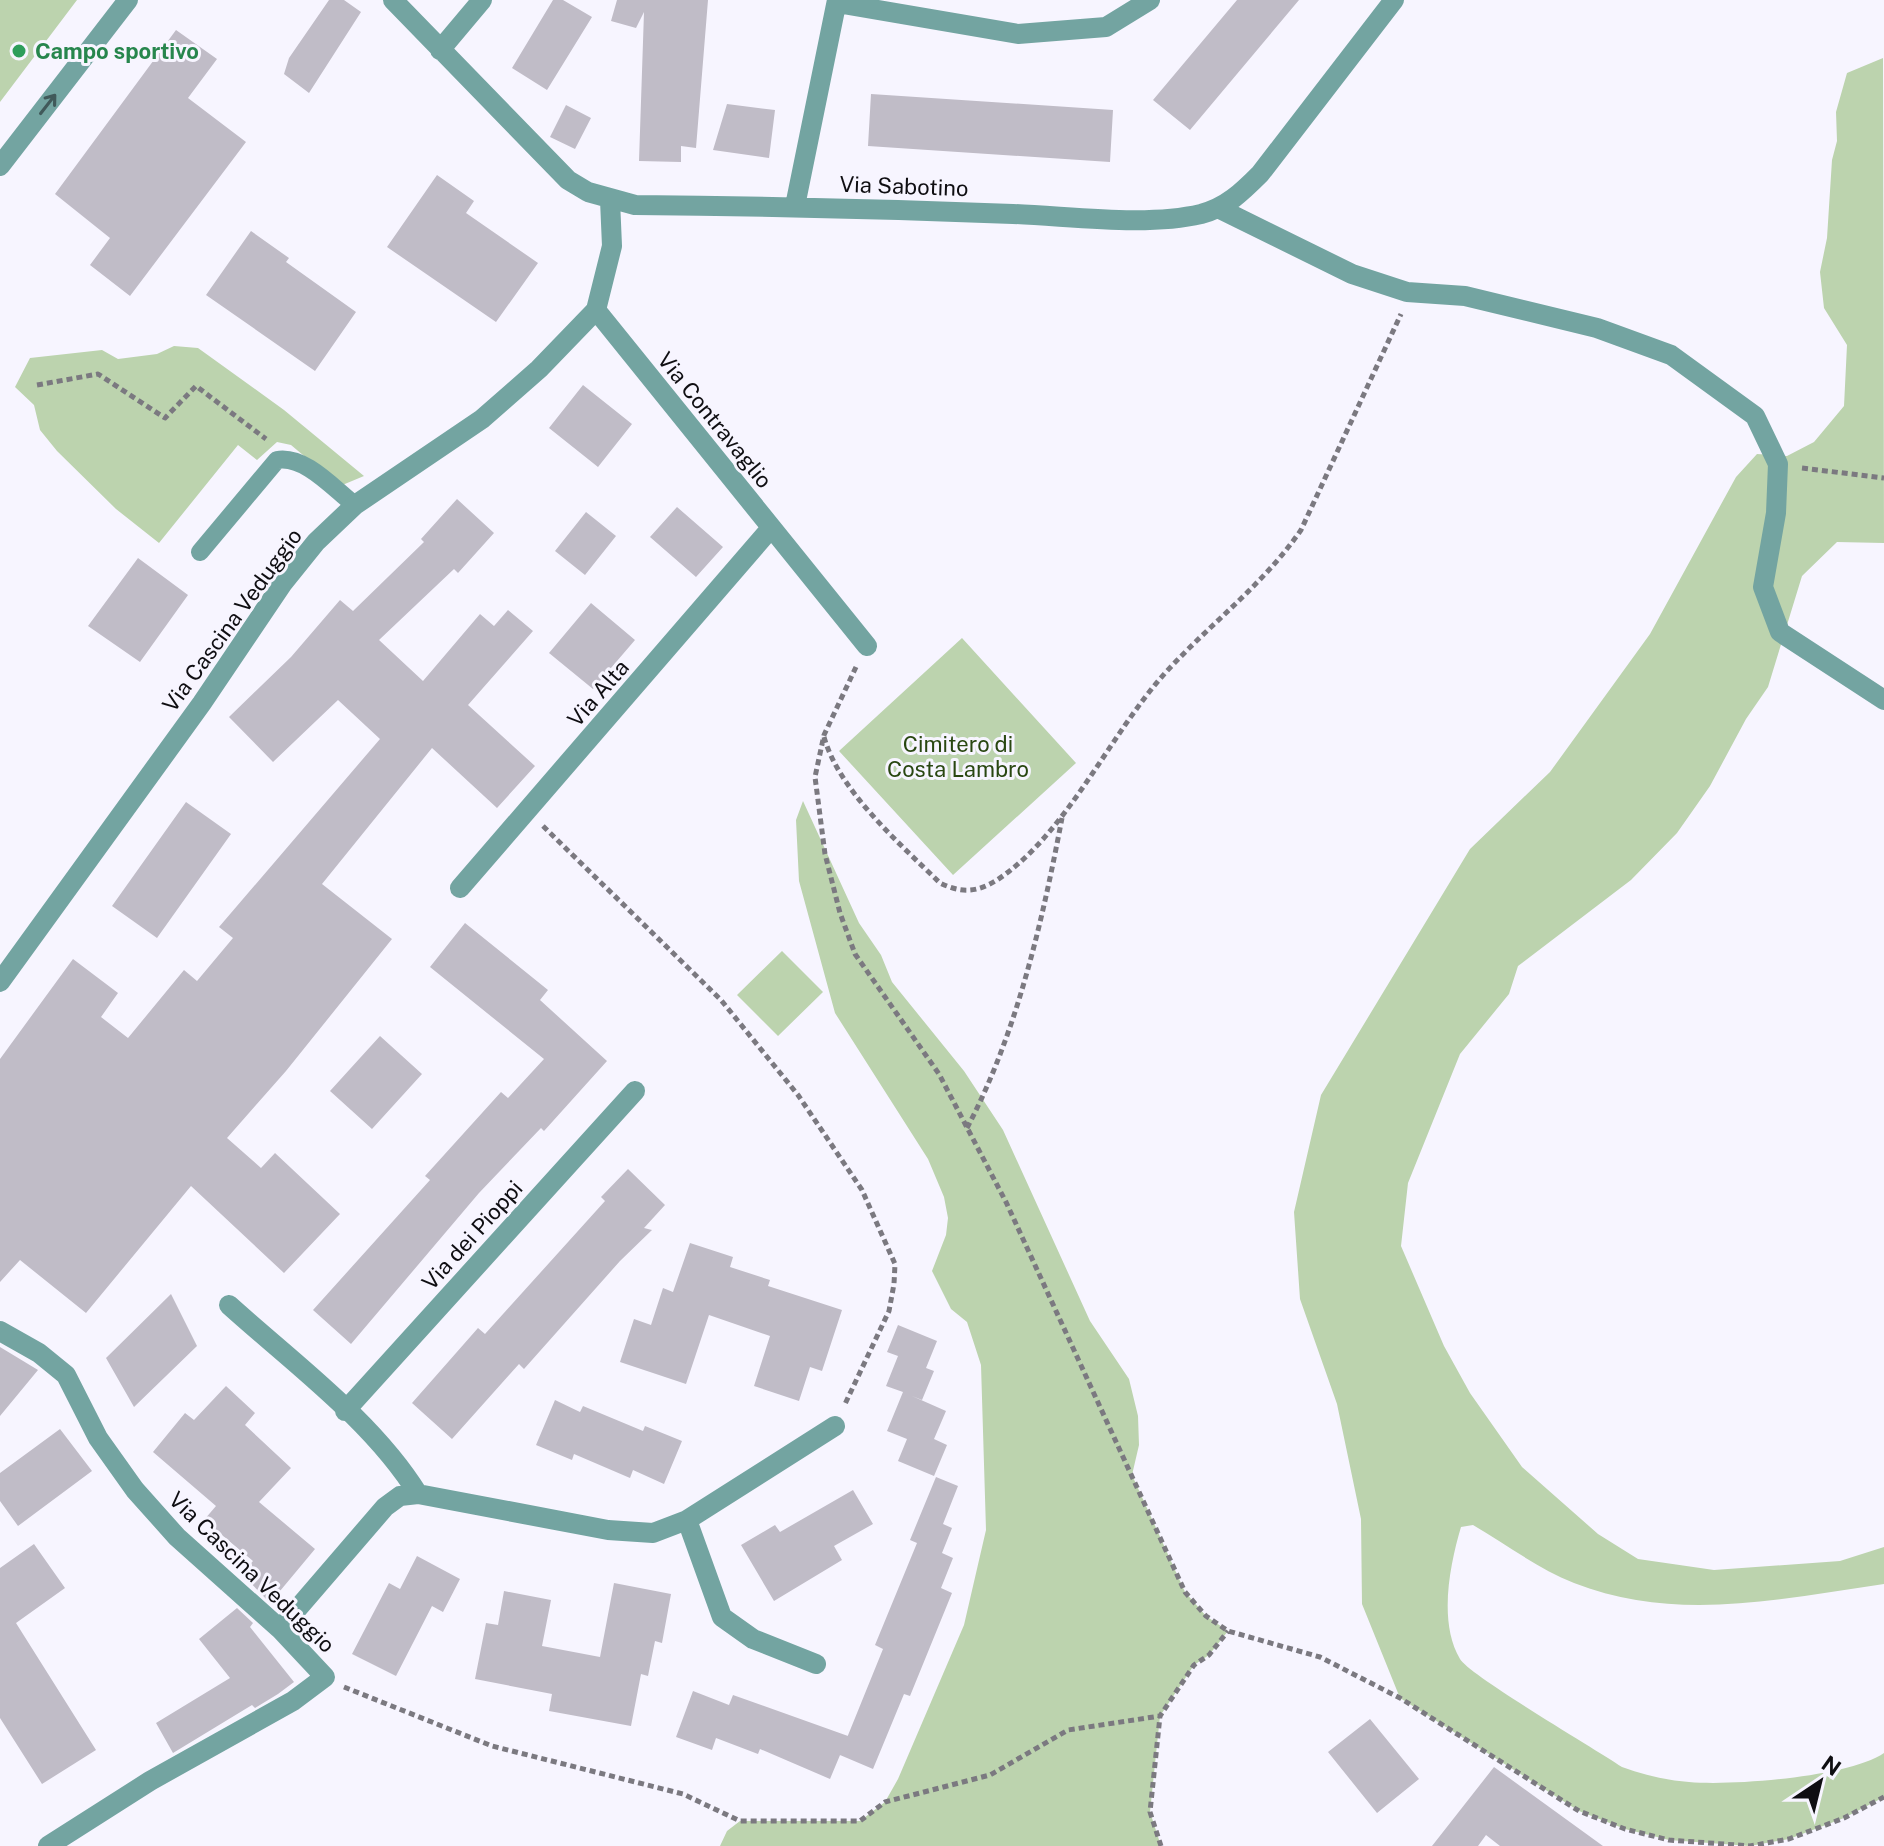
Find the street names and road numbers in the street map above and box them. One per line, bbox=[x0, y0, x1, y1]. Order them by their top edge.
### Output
street label: Via Sabotino bbox=[839, 171, 969, 201]
street label: Via Contravaglio bbox=[652, 347, 778, 493]
street label: Via Cascina Veduggio bbox=[157, 523, 307, 717]
street label: Via Alta bbox=[562, 654, 634, 732]
street label: Via dei Pioppi bbox=[416, 1175, 528, 1295]
street label: Via Cascina Veduggio bbox=[164, 1486, 340, 1658]

